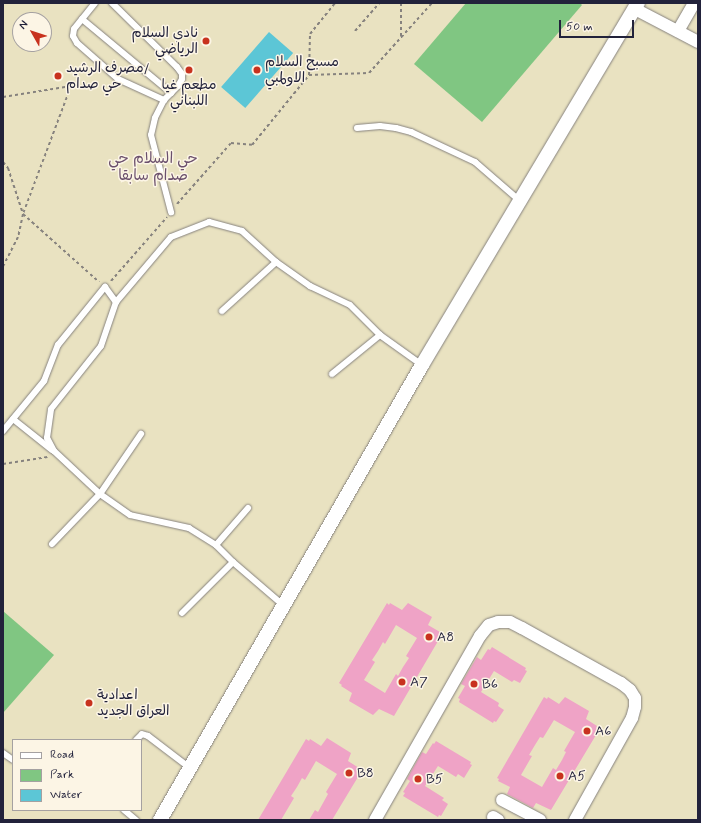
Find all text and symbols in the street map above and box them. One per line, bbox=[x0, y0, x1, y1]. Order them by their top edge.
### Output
north arrow bbox=[12, 12, 52, 52]
scale bar bbox=[561, 12, 636, 38]
text: N bbox=[16, 18, 31, 32]
text: 50 m bbox=[566, 19, 593, 35]
place label: نادي السلام الرياضي bbox=[131, 25, 198, 58]
marker: نادي السلام الرياضي bbox=[201, 36, 211, 46]
place label: مسبح السلام الاولمبي bbox=[265, 54, 339, 86]
place label: مصرف الرشيد/ حي صدام bbox=[66, 60, 150, 92]
marker: مطعم غيا اللبناني bbox=[184, 65, 194, 75]
marker: مسبح السلام الاولمبي bbox=[252, 65, 262, 75]
marker: مصرف الرشيد/ حي صدام bbox=[53, 71, 63, 81]
place label: مطعم غيا اللبناني bbox=[162, 77, 216, 110]
district label: حي السلام حي صدام سابقا bbox=[108, 150, 198, 185]
place label: A8 bbox=[437, 629, 454, 645]
marker: A8 bbox=[424, 632, 434, 642]
place label: A7 bbox=[410, 674, 428, 690]
place label: B6 bbox=[482, 676, 498, 692]
marker: A7 bbox=[397, 677, 407, 687]
marker: B6 bbox=[469, 679, 479, 689]
place label: اعدادية العراق الجديد bbox=[97, 687, 169, 720]
marker: اعدادية العراق الجديد bbox=[84, 698, 94, 708]
place label: A6 bbox=[595, 723, 611, 739]
marker: A6 bbox=[582, 726, 592, 736]
legend bbox=[12, 739, 142, 811]
text: Road bbox=[50, 747, 74, 763]
place label: B8 bbox=[357, 765, 374, 781]
text: Park bbox=[50, 767, 74, 783]
marker: B8 bbox=[344, 768, 354, 778]
place label: A5 bbox=[568, 768, 586, 784]
place label: B5 bbox=[426, 771, 443, 787]
marker: A5 bbox=[555, 771, 565, 781]
marker: B5 bbox=[413, 774, 423, 784]
text: Water bbox=[50, 787, 82, 803]

